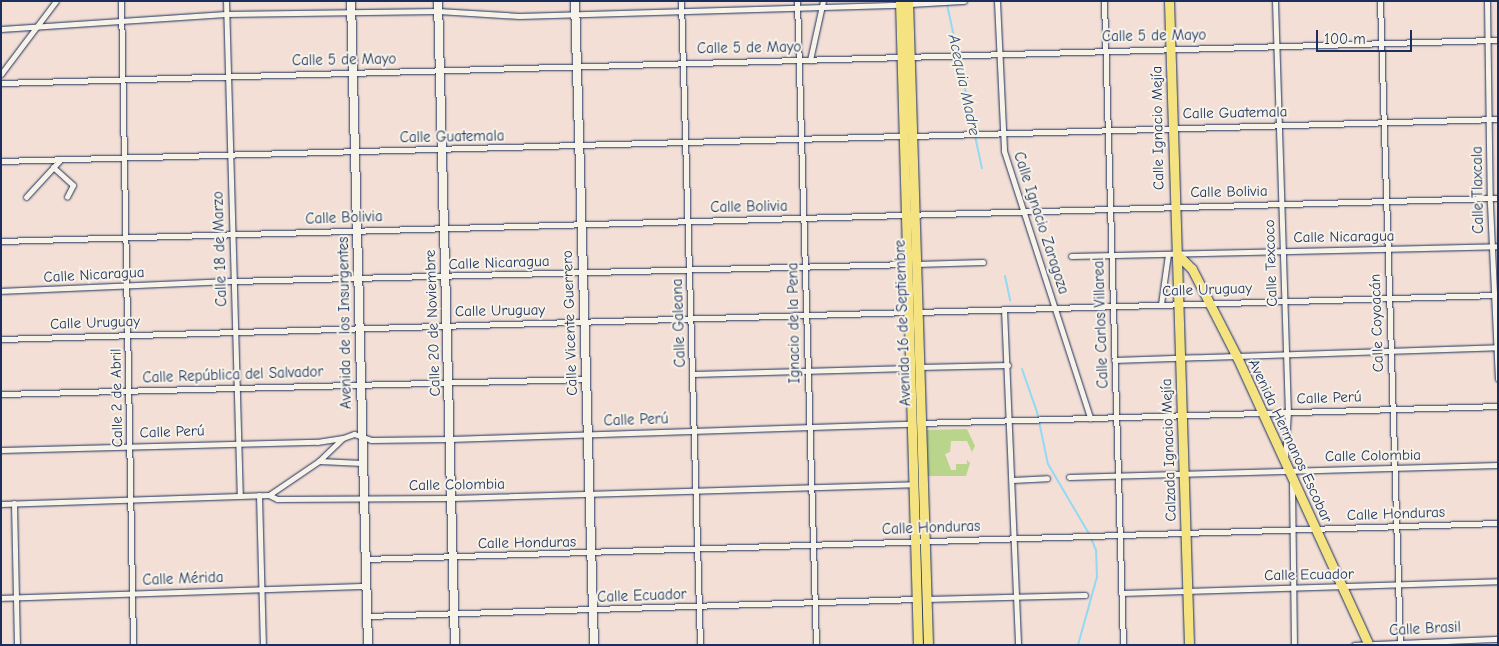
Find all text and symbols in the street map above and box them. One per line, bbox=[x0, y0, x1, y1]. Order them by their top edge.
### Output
scale bar bbox=[1319, 20, 1415, 52]
street label: Calle 5 de Mayo bbox=[1102, 26, 1206, 46]
text: 100 m bbox=[1324, 30, 1366, 48]
water label: Acequia Madre bbox=[944, 33, 984, 137]
street label: Calle 5 de Mayo bbox=[697, 38, 801, 58]
street label: Calle 5 de Mayo bbox=[292, 50, 396, 70]
street label: Calle Ignacio Mejía bbox=[1148, 66, 1168, 190]
street label: Calle Guatemala bbox=[1182, 103, 1288, 123]
street label: Calle Guatemala bbox=[399, 127, 505, 147]
street label: Calle Tlaxcala bbox=[1468, 146, 1488, 234]
street label: Calle Ignacio Zaragoza bbox=[1009, 149, 1073, 297]
street label: Calle Bolivia bbox=[1190, 182, 1268, 202]
street label: Calle 18 de Marzo bbox=[209, 191, 231, 307]
street label: Calle Bolivia bbox=[710, 197, 788, 217]
street label: Calle Bolivia bbox=[305, 208, 383, 228]
street label: Calle Texcoco bbox=[1260, 219, 1282, 307]
street label: Calle Nicaragua bbox=[1293, 227, 1395, 247]
street label: Avenida de los Insurgentes bbox=[334, 237, 356, 409]
street label: Avenida 16 de Septiembre bbox=[891, 239, 915, 407]
street label: Calle 20 de Noviembre bbox=[421, 249, 445, 397]
street label: Calle Vicente Guerrero bbox=[558, 250, 582, 396]
street label: Calle Nicaragua bbox=[448, 252, 550, 274]
street label: Calle Carlos Villareal bbox=[1090, 257, 1112, 389]
street label: Ignacio de la Pena bbox=[784, 262, 804, 384]
street label: Calle Nicaragua bbox=[43, 263, 145, 287]
street label: Calle Coyoacán bbox=[1366, 273, 1388, 373]
street label: Calle Galeana bbox=[668, 278, 690, 368]
street label: Calle Uruguay bbox=[1162, 279, 1252, 301]
street label: Calle Uruguay bbox=[455, 301, 545, 321]
street label: Calle Uruguay bbox=[50, 312, 140, 334]
street label: Calle 2 de Abril bbox=[107, 348, 127, 448]
street label: Avenida Hermanos Escobar bbox=[1244, 356, 1336, 526]
street label: Calle República del Salvador bbox=[142, 363, 324, 387]
street label: Calzada Ignacio Mejía bbox=[1158, 378, 1180, 522]
street label: Calle Perú bbox=[1296, 388, 1362, 408]
street label: Calle Perú bbox=[603, 410, 669, 430]
street label: Calle Perú bbox=[139, 422, 205, 442]
street label: Calle Colombia bbox=[1325, 446, 1421, 466]
street label: Calle Colombia bbox=[409, 475, 505, 495]
street label: Calle Honduras bbox=[1347, 503, 1445, 525]
street label: Calle Honduras bbox=[882, 517, 980, 539]
street label: Calle Honduras bbox=[478, 533, 576, 553]
street label: Calle Ecuador bbox=[1264, 565, 1354, 585]
street label: Calle Mérida bbox=[142, 569, 224, 589]
street label: Calle Ecuador bbox=[597, 585, 687, 607]
street label: Calle Brasil bbox=[1389, 618, 1461, 640]

